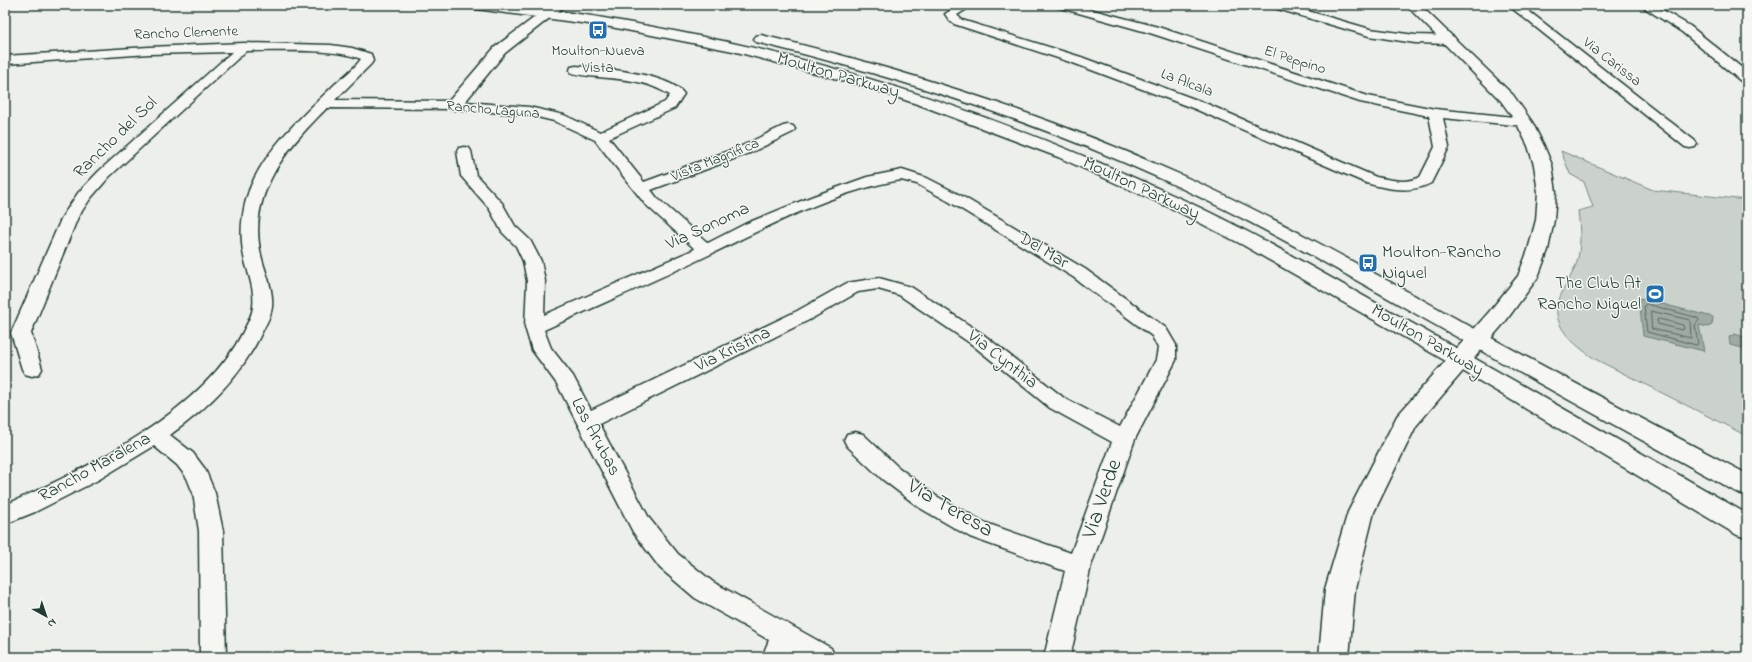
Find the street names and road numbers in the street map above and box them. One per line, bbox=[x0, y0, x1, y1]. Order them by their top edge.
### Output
street label: Rancho Clemente bbox=[134, 20, 239, 46]
street label: Via Carissa bbox=[1577, 31, 1646, 92]
street label: El Peppino bbox=[1261, 40, 1329, 80]
street label: Moulton Parkway bbox=[774, 46, 902, 106]
street label: La Alcala bbox=[1158, 63, 1216, 103]
street label: Rancho del Sol bbox=[68, 91, 164, 185]
street label: Rancho Laguna bbox=[445, 95, 541, 126]
street label: Vista Magnifica bbox=[667, 132, 763, 189]
street label: Moulton Parkway bbox=[1078, 151, 1204, 227]
street label: Via Sonoma bbox=[661, 196, 754, 258]
street label: Del Mar bbox=[1012, 225, 1074, 277]
street label: Moulton Parkway bbox=[1366, 298, 1488, 384]
street label: Via Kristina bbox=[690, 320, 775, 380]
street label: Via Cynthia bbox=[960, 324, 1043, 396]
street label: Las Arubas bbox=[563, 393, 627, 481]
street label: Rancho Maralena bbox=[34, 426, 156, 510]
street label: Via Verde bbox=[1074, 455, 1132, 544]
street label: Via Teresa bbox=[900, 471, 999, 547]

